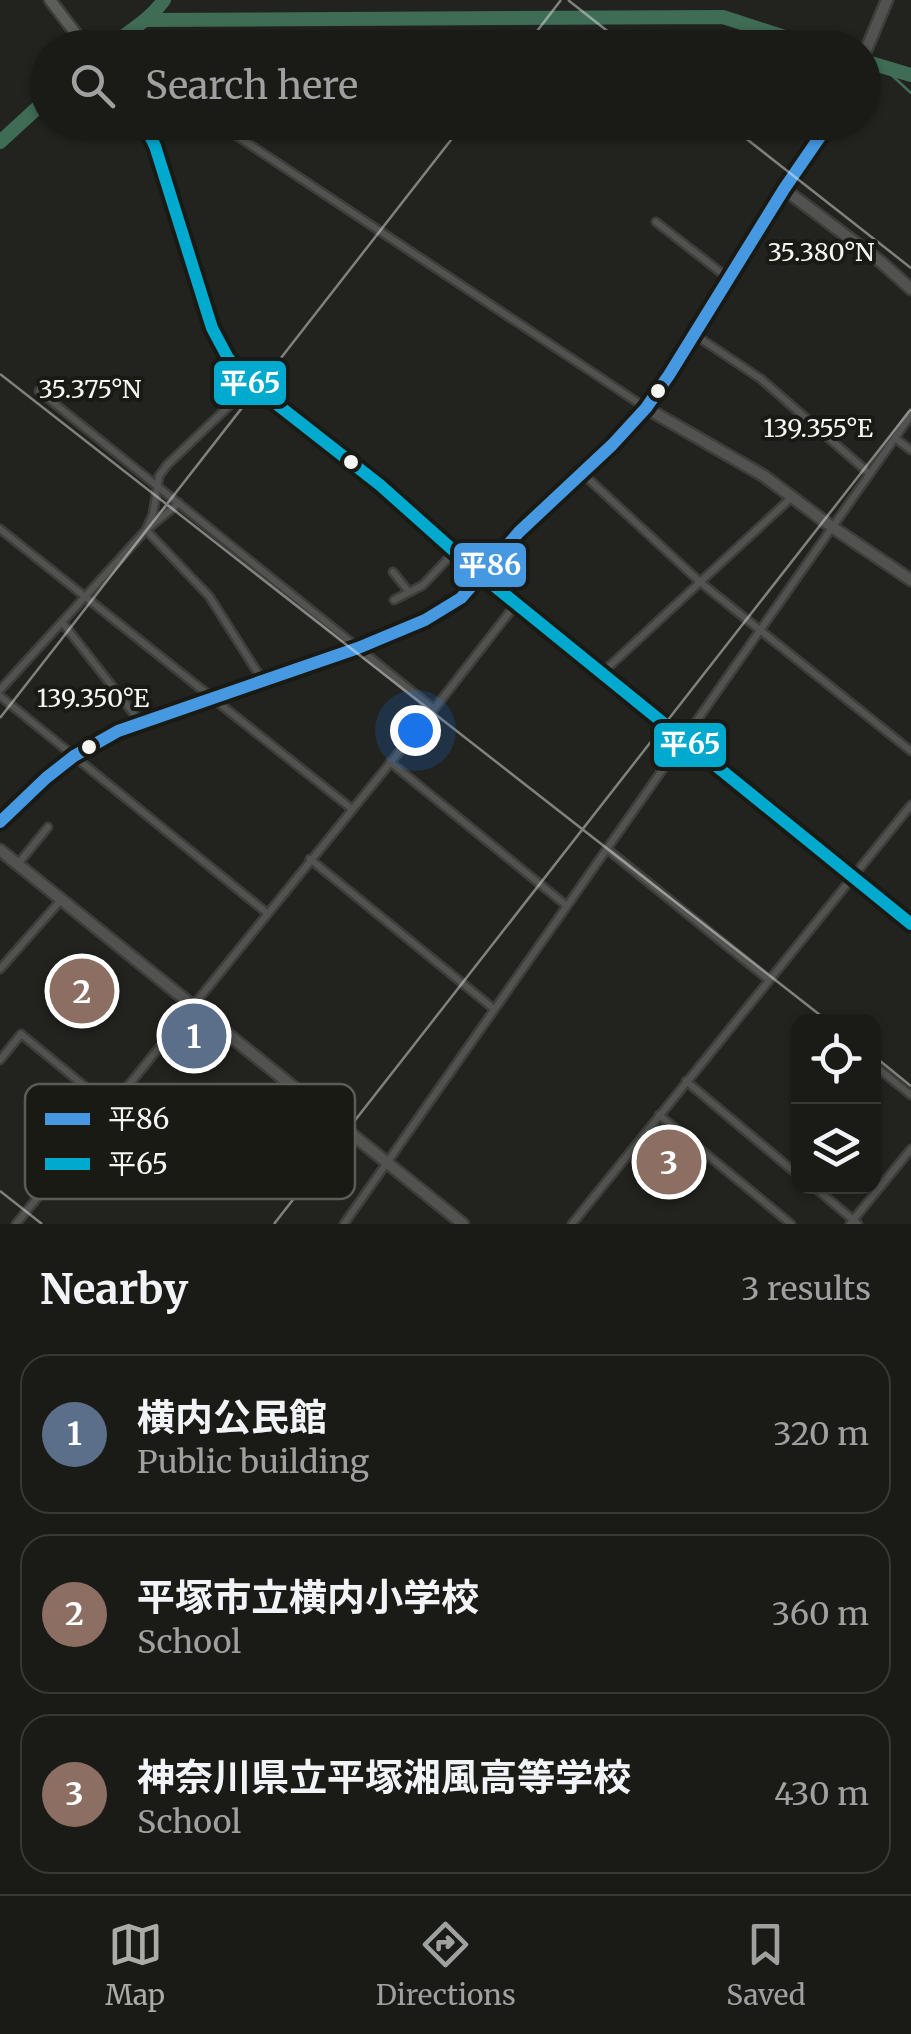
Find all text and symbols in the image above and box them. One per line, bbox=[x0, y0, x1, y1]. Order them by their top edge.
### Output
search box bbox=[30, 30, 881, 140]
icon: search bbox=[65, 58, 120, 113]
text: Search here bbox=[145, 62, 358, 109]
text: 35.380°N bbox=[768, 236, 874, 268]
line badge: 平65 bbox=[212, 359, 288, 407]
text: 平65 bbox=[220, 365, 280, 401]
text: 35.375°N bbox=[39, 373, 141, 405]
unlabelled marker bbox=[648, 381, 668, 401]
text: 139.355°E bbox=[763, 412, 873, 444]
unlabelled marker bbox=[341, 452, 361, 472]
line badge: 平86 bbox=[452, 541, 528, 589]
text: 平86 bbox=[459, 547, 521, 583]
text: 139.350°E bbox=[37, 682, 149, 714]
your location bbox=[390, 705, 441, 756]
line badge: 平65 bbox=[652, 721, 728, 769]
text: 平65 bbox=[660, 726, 720, 762]
unlabelled marker bbox=[79, 737, 99, 757]
pin: 2 bbox=[49, 954, 114, 1028]
pin: 1 bbox=[162, 998, 226, 1074]
map controls bbox=[791, 1014, 881, 1194]
button: locate bbox=[791, 1014, 881, 1104]
legend bbox=[25, 1084, 355, 1199]
text: 平86 bbox=[108, 1101, 170, 1137]
button: layers bbox=[791, 1104, 881, 1194]
pin: 3 bbox=[636, 1124, 702, 1200]
text: 平65 bbox=[108, 1146, 168, 1182]
text: Nearby bbox=[40, 1263, 188, 1315]
text: 3 results bbox=[741, 1269, 871, 1309]
text: 横内公民館 bbox=[137, 1394, 327, 1441]
text: 1 bbox=[67, 1414, 82, 1454]
text: 320 m bbox=[773, 1414, 869, 1454]
text: Public building bbox=[137, 1442, 369, 1482]
text: 平塚市立横内小学校 bbox=[137, 1574, 479, 1621]
text: 2 bbox=[65, 1594, 84, 1634]
text: 360 m bbox=[772, 1594, 869, 1634]
text: School bbox=[137, 1622, 241, 1662]
text: 神奈川県立平塚湘風高等学校 bbox=[137, 1754, 631, 1801]
text: 3 bbox=[65, 1774, 84, 1814]
text: 430 m bbox=[774, 1774, 869, 1814]
text: School bbox=[137, 1802, 241, 1842]
tab: Map bbox=[105, 1917, 165, 2013]
tab: Directions bbox=[376, 1917, 516, 2013]
tab: Saved bbox=[726, 1917, 806, 2013]

